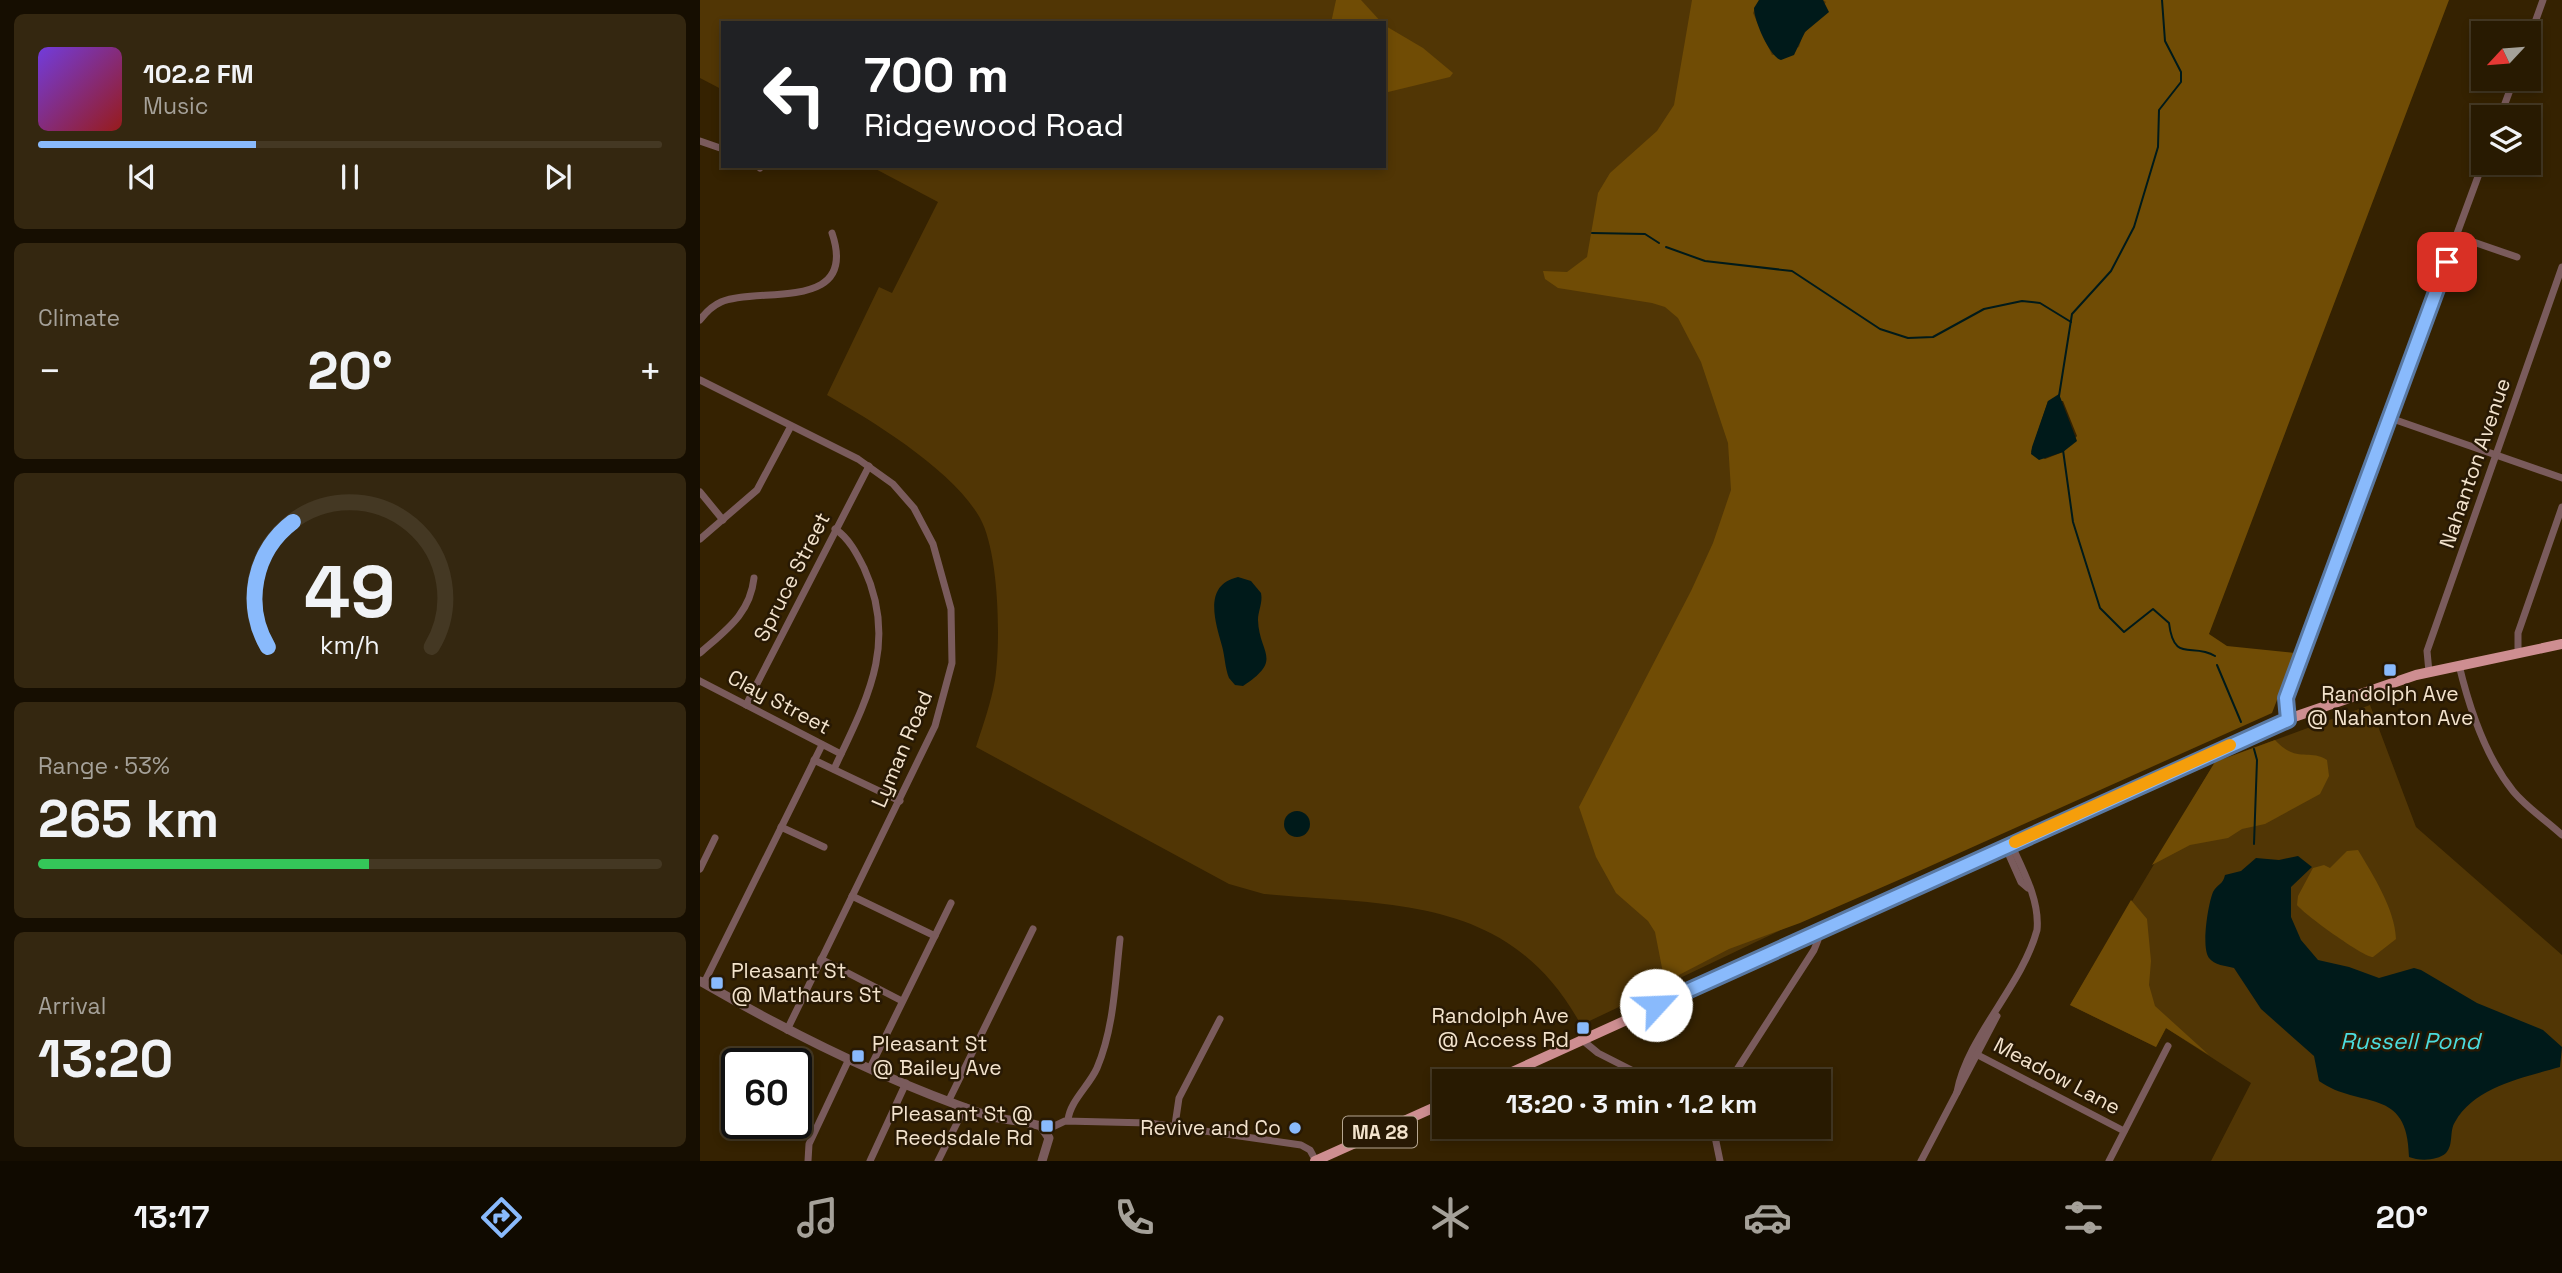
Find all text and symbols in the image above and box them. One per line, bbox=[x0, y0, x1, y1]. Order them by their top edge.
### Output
north arrow bbox=[2471, 21, 2541, 91]
map controls bbox=[2471, 21, 2541, 175]
text: 700 m bbox=[864, 44, 1009, 106]
icon: left bbox=[749, 49, 840, 140]
text: 102.2 FM bbox=[143, 57, 254, 91]
text: Music bbox=[143, 91, 208, 121]
text: Ridgewood Road bbox=[864, 105, 1124, 145]
button: layers bbox=[2471, 105, 2541, 175]
icon: previous bbox=[123, 158, 161, 196]
icon: pause bbox=[331, 158, 369, 196]
icon: next bbox=[539, 158, 577, 196]
pin bbox=[2417, 232, 2477, 292]
icon: arrive bbox=[2428, 243, 2466, 281]
text: Climate bbox=[38, 303, 120, 333]
text: 20° bbox=[307, 338, 393, 404]
text: − bbox=[38, 347, 62, 395]
text: + bbox=[638, 347, 662, 395]
street label: Nahanton Avenue bbox=[2433, 374, 2516, 551]
street label: Spruce Street bbox=[747, 508, 836, 646]
text: 49 bbox=[304, 545, 396, 638]
text: km/h bbox=[320, 628, 380, 660]
marker: Randolph Ave @ Nahanton Ave bbox=[2382, 662, 2398, 678]
street label: Clay Street bbox=[723, 663, 835, 740]
place label: Randolph Ave @ Nahanton Ave bbox=[2307, 680, 2473, 731]
street label: Lyman Road bbox=[865, 686, 938, 811]
text: Range · 53% bbox=[38, 751, 170, 781]
text: 265 km bbox=[38, 786, 219, 852]
place label: Pleasant St @ Mathaurs St bbox=[731, 957, 881, 1008]
position arrow bbox=[1619, 968, 1693, 1042]
marker: Pleasant St @ Mathaurs St bbox=[709, 975, 725, 991]
text: Arrival bbox=[38, 991, 106, 1021]
place label: Randolph Ave @ Access Rd bbox=[1431, 1002, 1569, 1053]
marker: Randolph Ave @ Access Rd bbox=[1575, 1020, 1591, 1036]
text: 13:20 bbox=[38, 1026, 173, 1092]
water label: Russell Pond bbox=[2340, 1026, 2482, 1056]
place label: Pleasant St @ Bailey Ave bbox=[872, 1030, 1002, 1081]
street label: Meadow Lane bbox=[1989, 1031, 2125, 1120]
speed limit sign: 60 bbox=[721, 1048, 812, 1139]
marker: Pleasant St @ Bailey Ave bbox=[850, 1048, 866, 1064]
text: 13:20 · 3 min · 1.2 km bbox=[1506, 1087, 1757, 1121]
place label: Pleasant St @ Reedsdale Rd bbox=[891, 1100, 1033, 1151]
place label: Revive and Co bbox=[1140, 1114, 1281, 1141]
road number: MA 28 bbox=[1343, 1116, 1417, 1148]
marker: Pleasant St @ Reedsdale Rd bbox=[1039, 1118, 1055, 1134]
marker: Revive and Co bbox=[1287, 1120, 1303, 1136]
icon: directions bbox=[477, 1193, 526, 1242]
icon: music bbox=[793, 1193, 842, 1242]
icon: phone bbox=[1110, 1193, 1159, 1242]
icon: climate bbox=[1426, 1193, 1475, 1242]
icon: car bbox=[1743, 1193, 1792, 1242]
icon: filters bbox=[2059, 1193, 2108, 1242]
text: 13:17 bbox=[134, 1197, 209, 1237]
text: 20° bbox=[2376, 1197, 2428, 1237]

